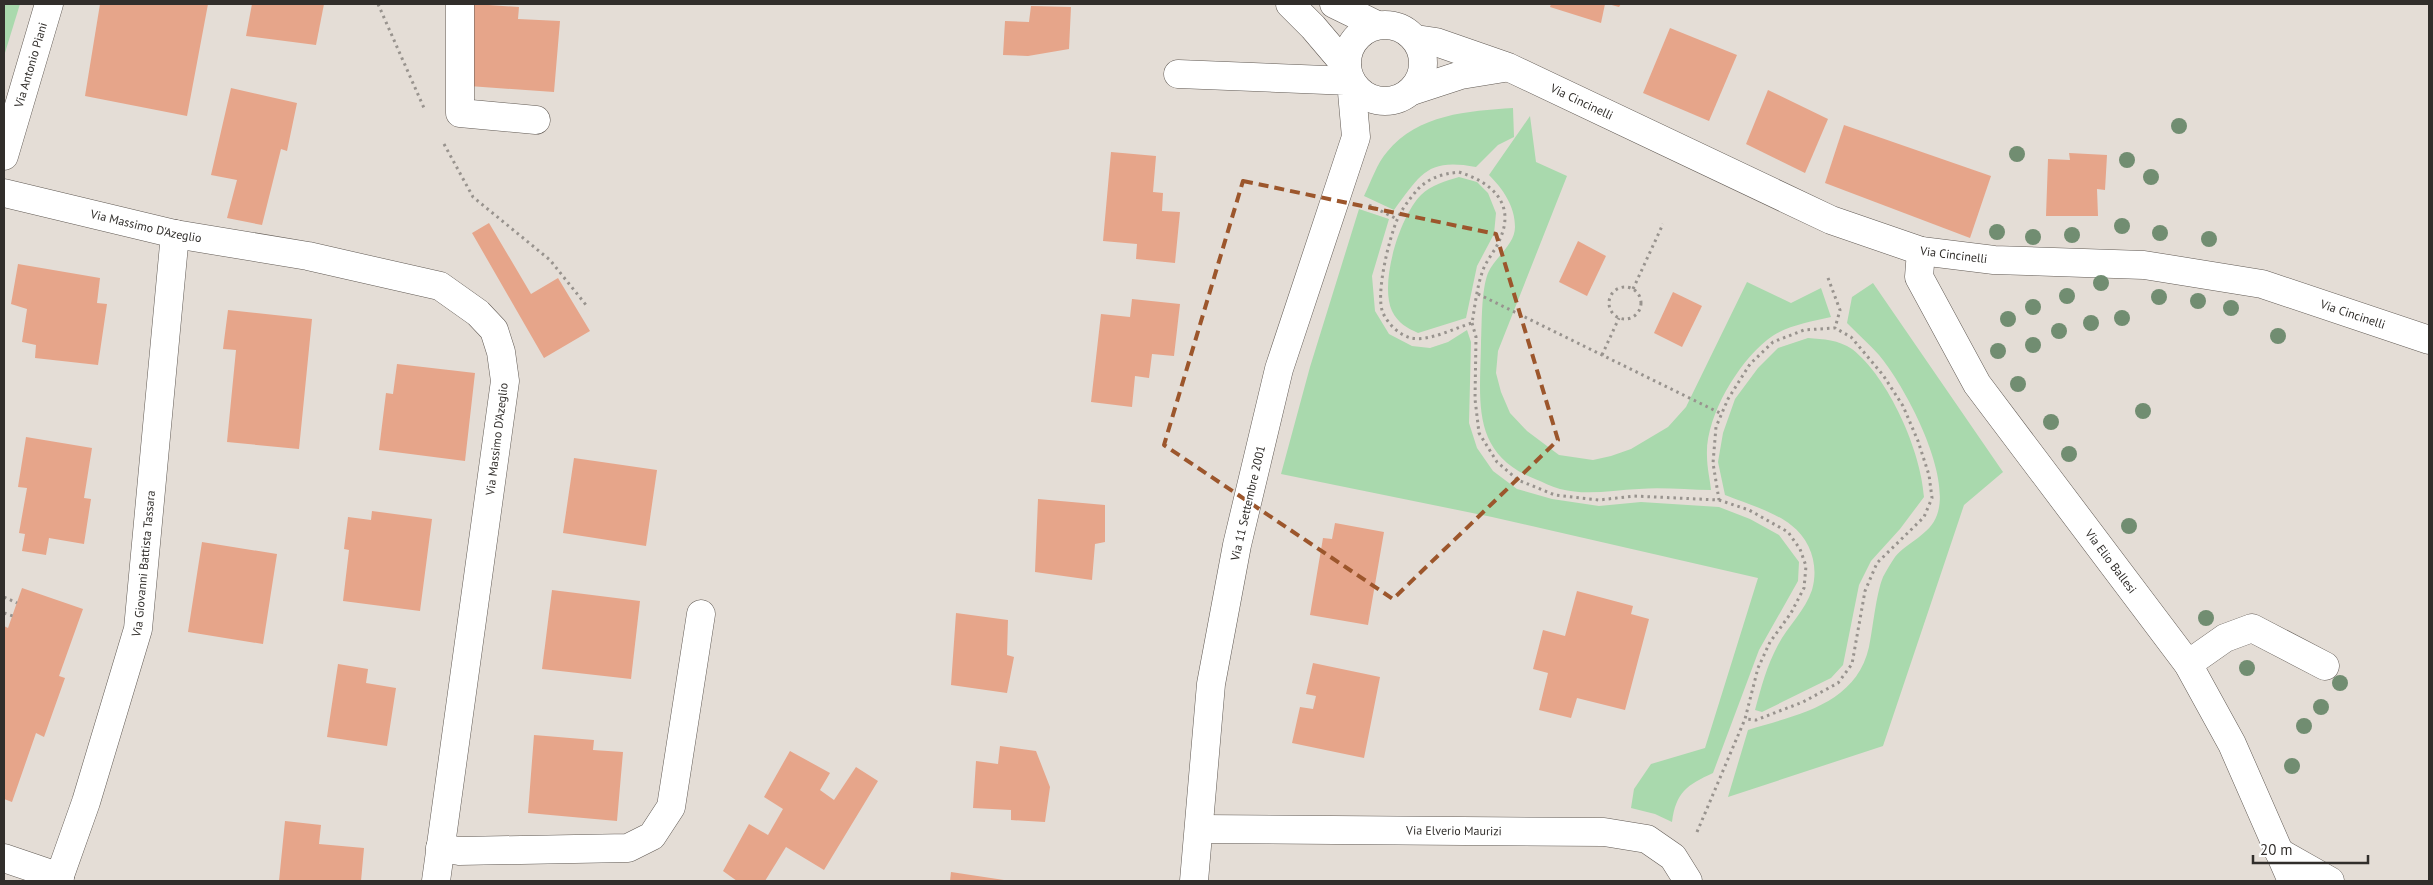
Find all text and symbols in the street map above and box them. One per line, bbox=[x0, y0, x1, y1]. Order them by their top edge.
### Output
street label: Via Antonio Piani bbox=[11, 20, 50, 110]
street label: Via Cincinelli bbox=[1547, 80, 1616, 123]
street label: Via Massimo D'Azeglio bbox=[88, 206, 203, 245]
street label: Via Cincinelli bbox=[1918, 243, 1988, 266]
street label: Via Cincinelli bbox=[2318, 296, 2387, 332]
street label: Via Massimo D'Azeglio bbox=[482, 382, 511, 497]
street label: Via 11 Settembre 2001 bbox=[1227, 444, 1268, 563]
street label: Via Giovanni Battista Tassara bbox=[128, 490, 158, 640]
street label: Via Elio Ballesi bbox=[2082, 525, 2140, 596]
street label: Via Elverio Maurizi bbox=[1405, 823, 1502, 838]
scale bar bbox=[2253, 832, 2368, 864]
text: 20 m bbox=[2260, 840, 2293, 859]

